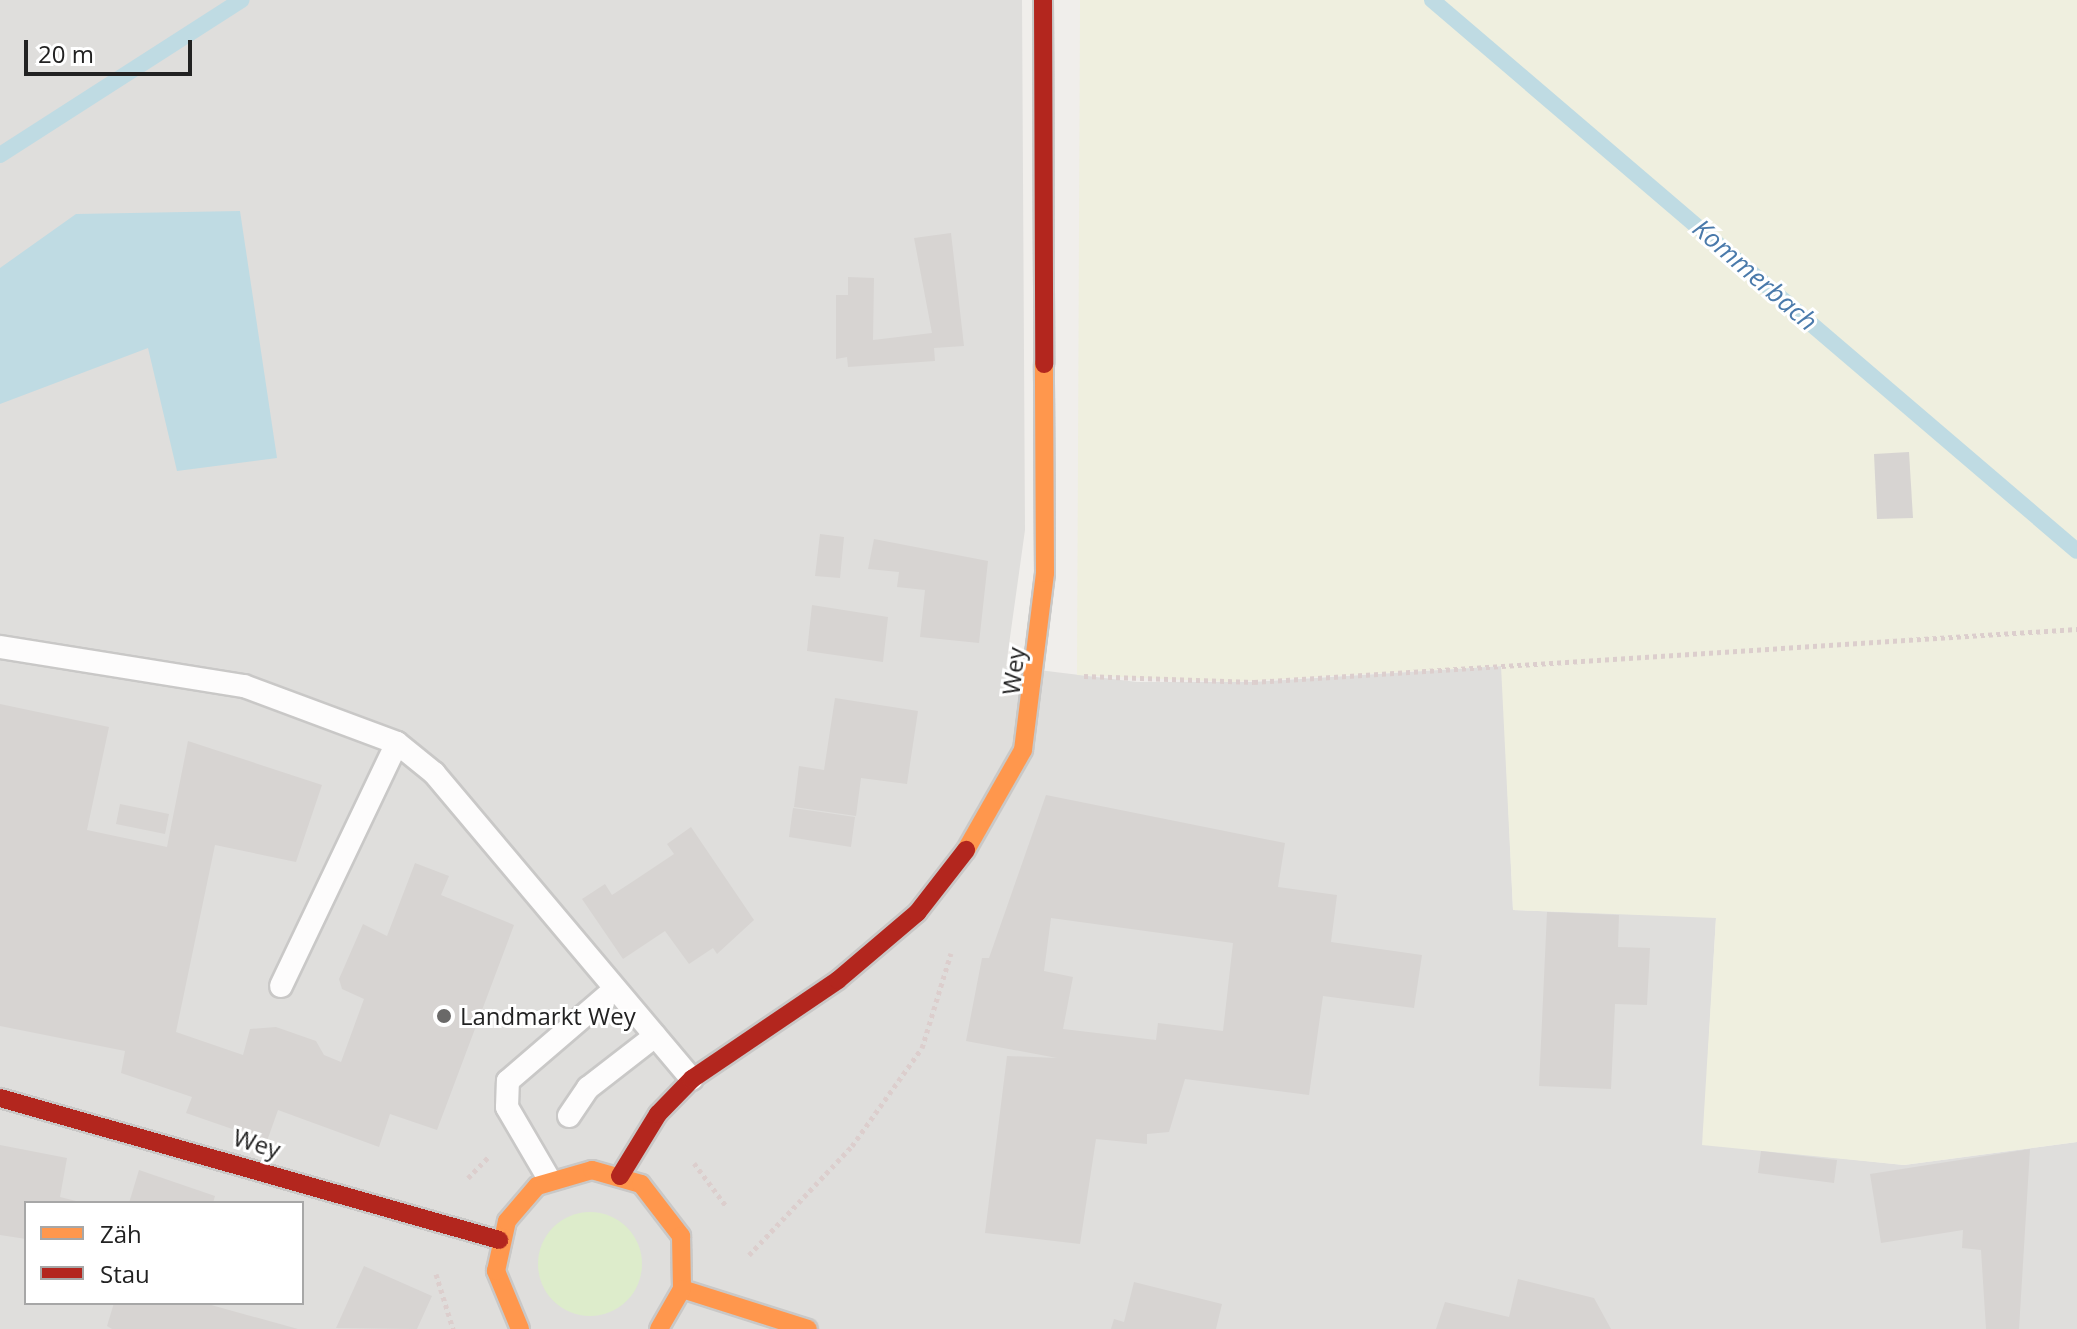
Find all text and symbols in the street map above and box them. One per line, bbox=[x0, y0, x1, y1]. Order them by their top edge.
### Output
scale bar bbox=[28, 24, 196, 74]
text: 20 m bbox=[38, 37, 94, 70]
water label: Kommerbach bbox=[1687, 213, 1823, 337]
street label: Wey bbox=[996, 646, 1030, 696]
place label: Landmarkt Wey bbox=[460, 1002, 636, 1030]
marker: Landmarkt Wey bbox=[435, 1007, 453, 1025]
street label: Wey bbox=[230, 1122, 284, 1164]
legend bbox=[24, 1201, 304, 1305]
text: Zäh bbox=[100, 1217, 142, 1250]
text: Stau bbox=[100, 1257, 150, 1290]

